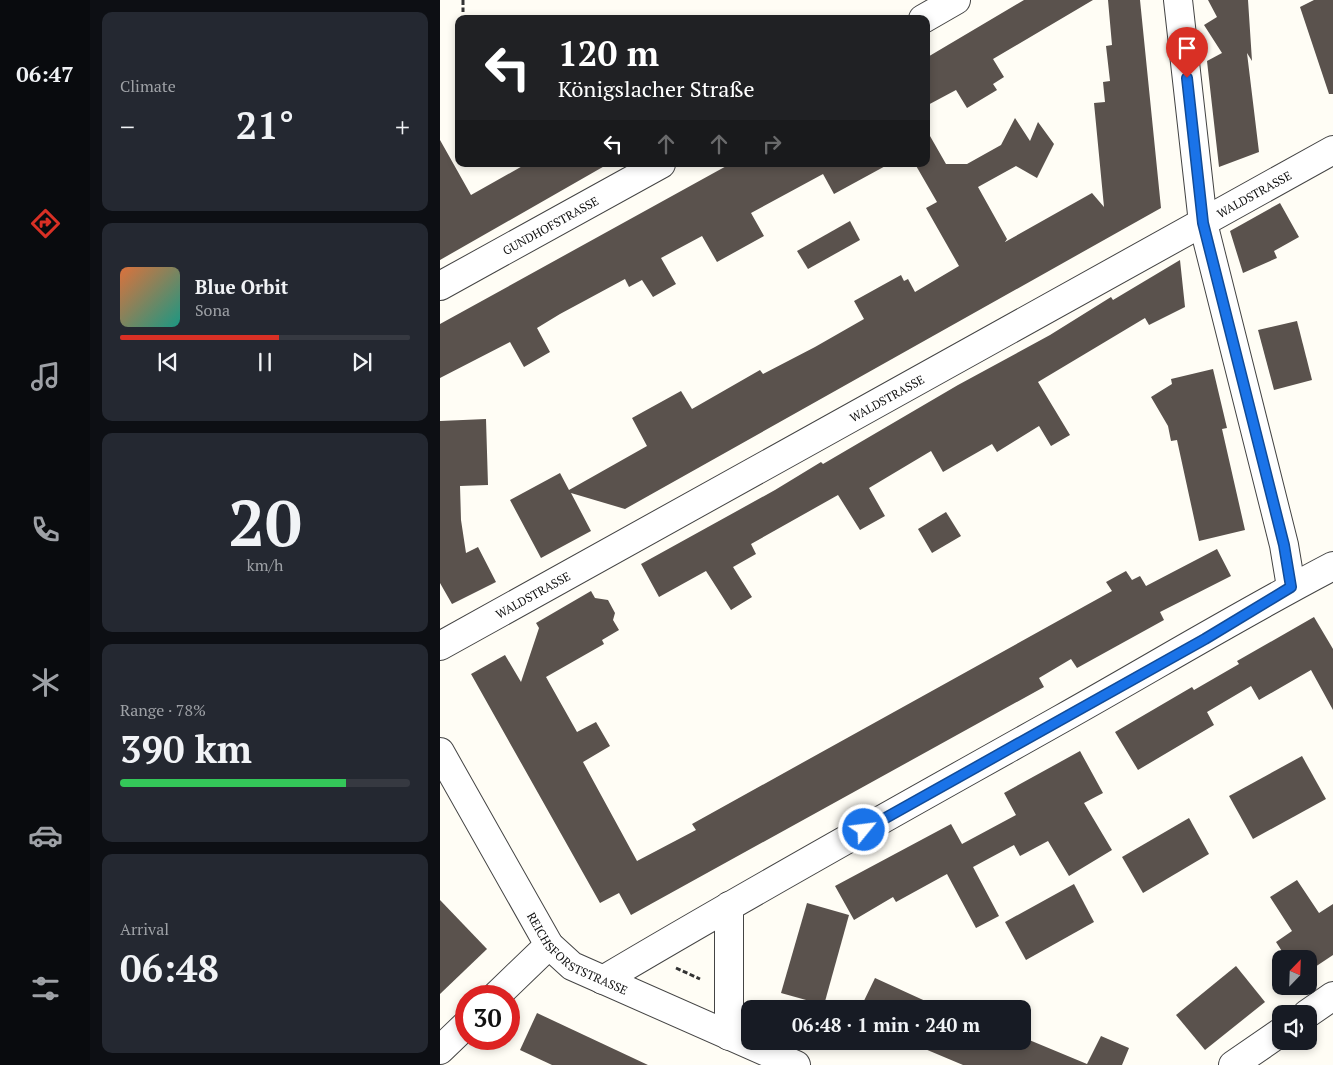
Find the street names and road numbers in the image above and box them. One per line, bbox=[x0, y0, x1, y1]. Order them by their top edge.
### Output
street label: WALDSTRASSE bbox=[1214, 167, 1294, 221]
street label: GUNDHOFSTRASSE bbox=[500, 193, 601, 258]
street label: WALDSTRASSE bbox=[847, 371, 927, 425]
street label: WALDSTRASSE bbox=[493, 568, 573, 621]
street label: REICHSFORSTSTRASSE bbox=[524, 909, 630, 997]

